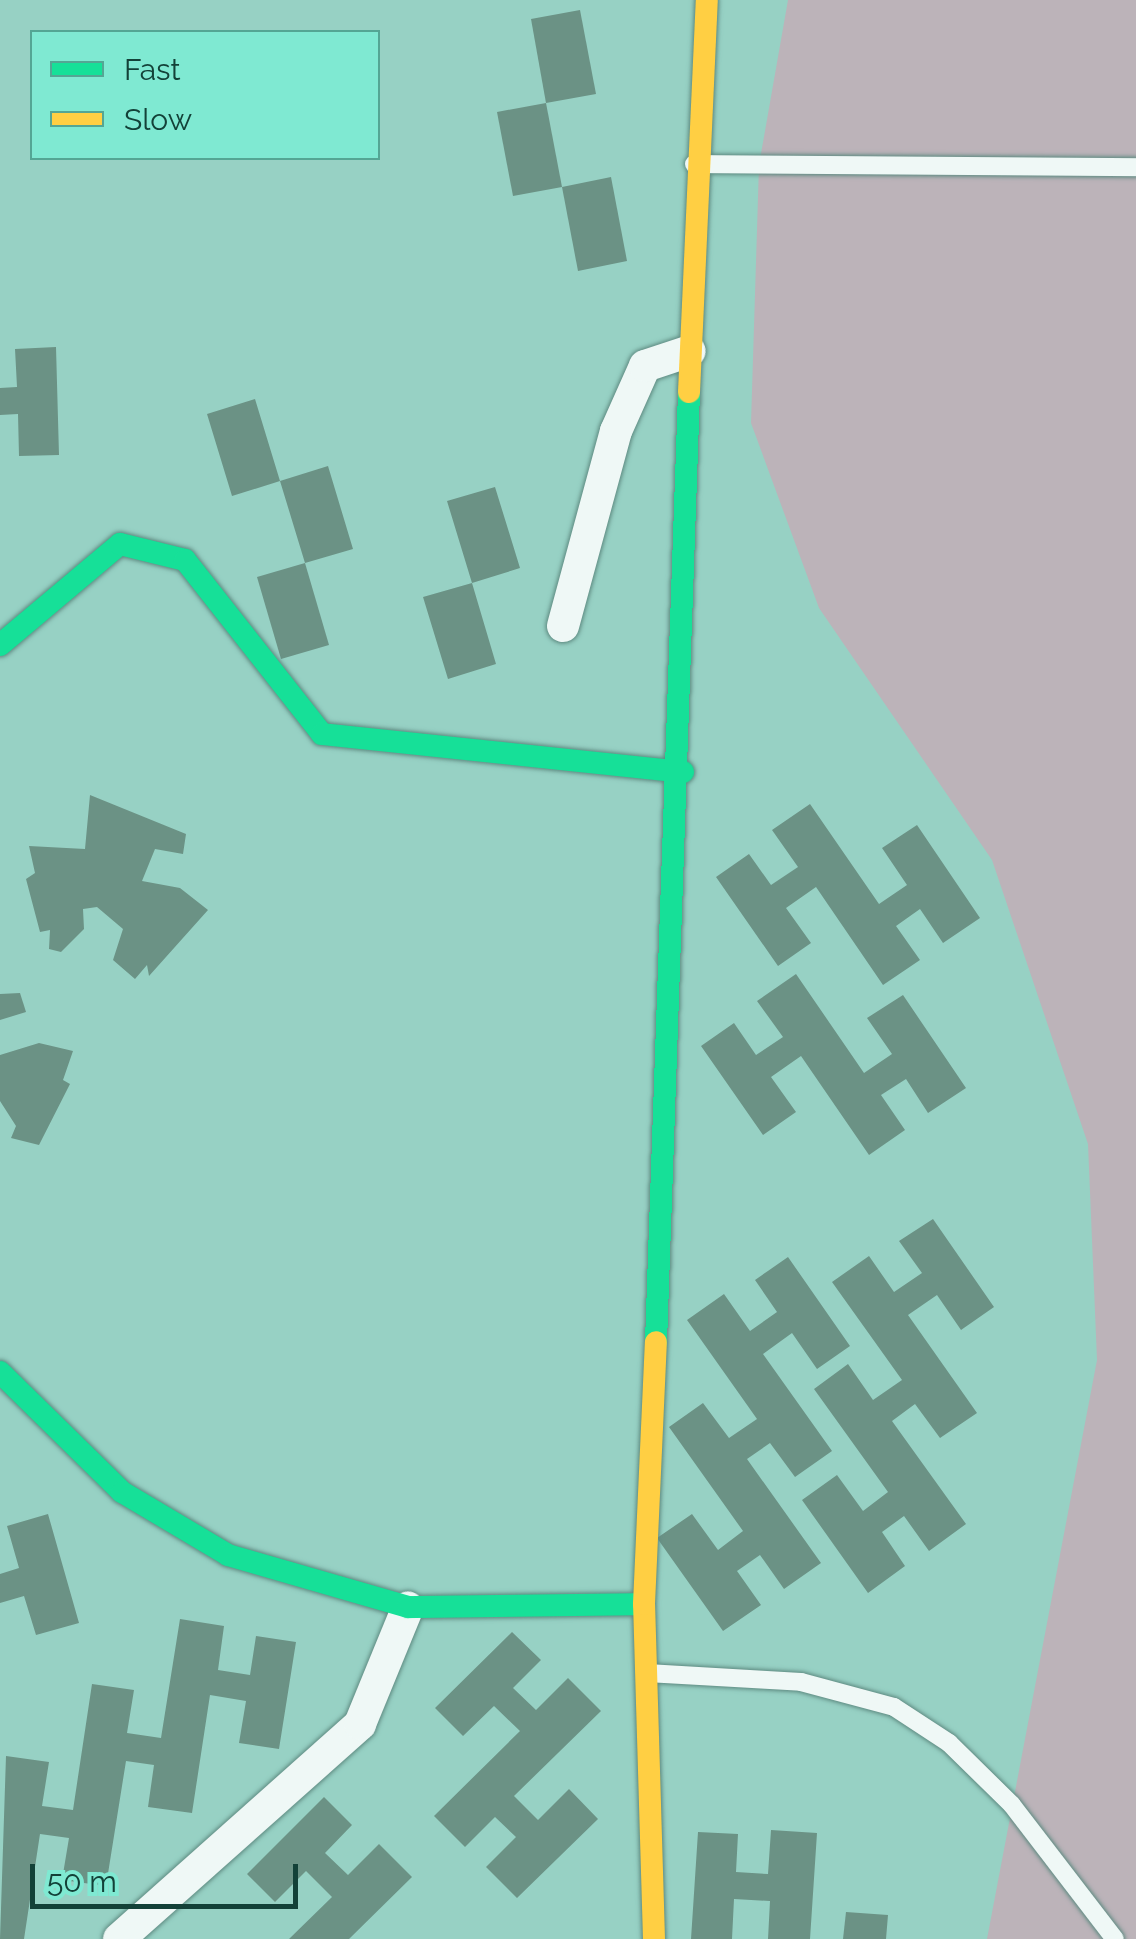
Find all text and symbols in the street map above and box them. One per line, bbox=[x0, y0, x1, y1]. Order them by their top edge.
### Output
legend bbox=[30, 30, 380, 160]
text: Fast bbox=[124, 52, 181, 87]
text: Slow bbox=[124, 102, 192, 137]
scale bar bbox=[35, 1844, 302, 1906]
text: 50 m bbox=[47, 1864, 117, 1899]

